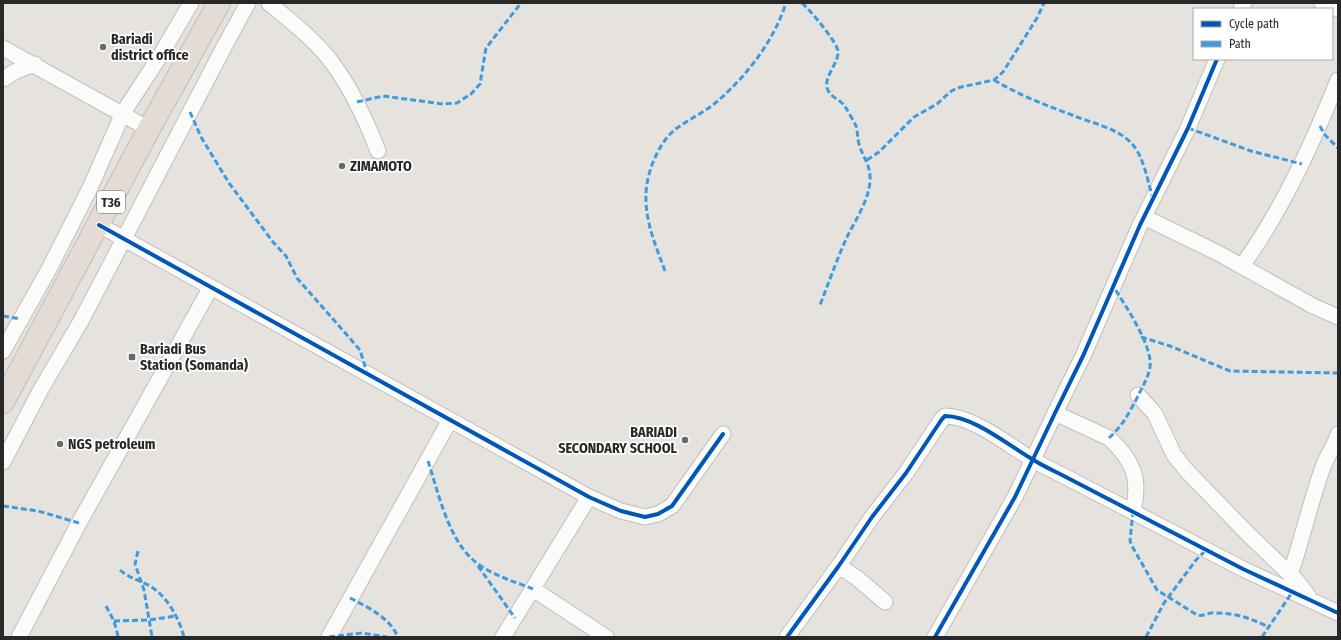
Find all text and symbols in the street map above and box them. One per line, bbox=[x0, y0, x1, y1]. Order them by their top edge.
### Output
legend bbox=[1193, 8, 1333, 60]
text: Cycle path bbox=[1229, 17, 1279, 31]
place label: Bariadi district office bbox=[111, 31, 189, 64]
text: Path bbox=[1229, 37, 1251, 51]
marker: Bariadi district office bbox=[98, 42, 108, 52]
place label: ZIMAMOTO bbox=[350, 158, 412, 175]
marker: ZIMAMOTO bbox=[337, 161, 347, 171]
road number: T36 bbox=[97, 191, 125, 213]
place label: Bariadi Bus Station (Somanda) bbox=[140, 341, 248, 374]
marker: Bariadi Bus Station (Somanda) bbox=[127, 352, 137, 362]
place label: BARIADI SECONDARY SCHOOL bbox=[558, 424, 677, 457]
marker: BARIADI SECONDARY SCHOOL bbox=[680, 435, 690, 445]
place label: NGS petroleum bbox=[68, 436, 156, 453]
marker: NGS petroleum bbox=[55, 439, 65, 449]

